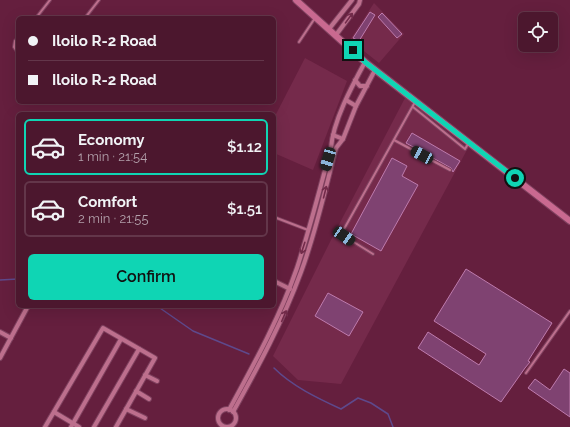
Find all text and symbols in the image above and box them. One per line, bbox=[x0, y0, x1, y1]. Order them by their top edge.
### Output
map controls bbox=[518, 12, 558, 52]
button: locate bbox=[518, 12, 558, 52]
one-way arrow bbox=[345, 13, 353, 24]
text: Iloilo R-2 Road bbox=[52, 32, 157, 50]
route end bbox=[344, 41, 362, 59]
text: Iloilo R-2 Road bbox=[52, 71, 157, 89]
icon: car bbox=[30, 129, 66, 165]
text: Economy bbox=[78, 131, 145, 149]
text: $1.12 bbox=[227, 138, 262, 156]
car bbox=[409, 144, 435, 166]
car bbox=[319, 146, 337, 172]
text: 1 min · 21:54 bbox=[78, 149, 147, 164]
route start bbox=[506, 169, 524, 187]
one-way arrow bbox=[321, 186, 329, 199]
icon: car bbox=[30, 191, 66, 227]
text: Comfort bbox=[78, 193, 137, 211]
text: $1.51 bbox=[227, 200, 262, 218]
text: 2 min · 21:55 bbox=[78, 211, 149, 226]
car bbox=[331, 224, 357, 248]
one-way arrow bbox=[299, 241, 307, 253]
button: Confirm bbox=[28, 254, 264, 300]
one-way arrow bbox=[280, 310, 288, 322]

